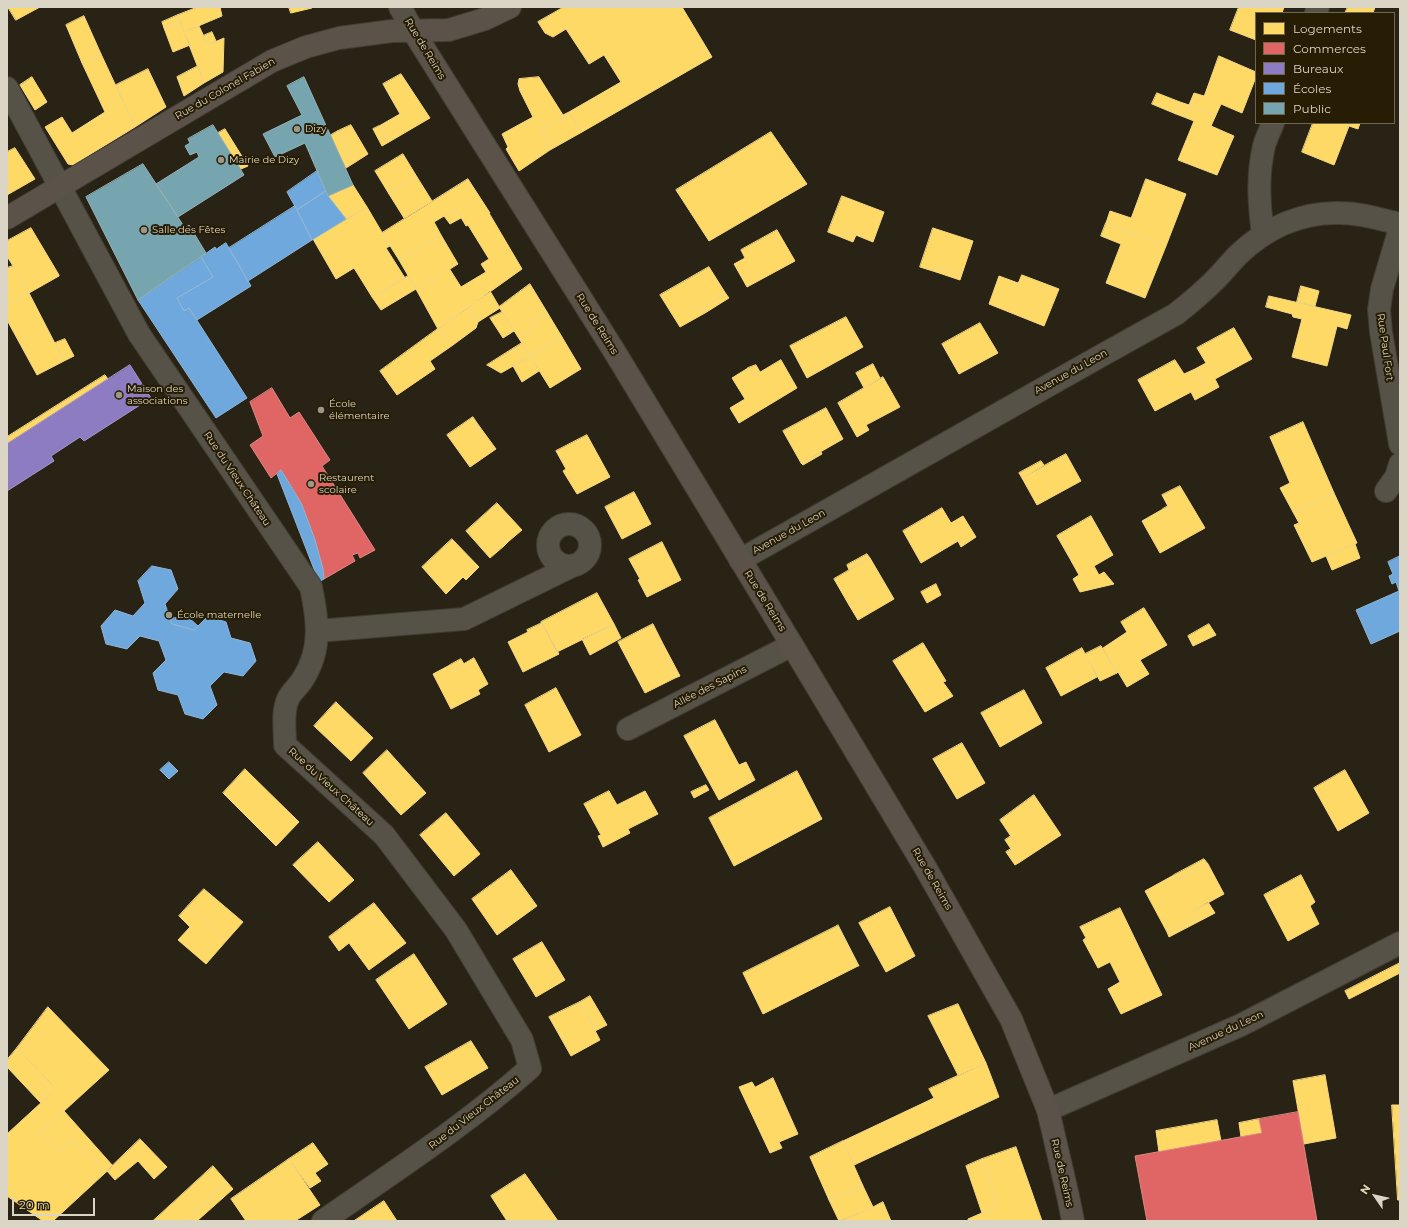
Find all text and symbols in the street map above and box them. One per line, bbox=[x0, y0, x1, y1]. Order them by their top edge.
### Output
legend bbox=[1255, 12, 1395, 124]
street label: Rue de Reims bbox=[402, 16, 448, 82]
text: Logements bbox=[1293, 21, 1362, 36]
text: Commerces bbox=[1293, 41, 1366, 56]
street label: Rue du Colonel Fabien bbox=[173, 55, 277, 123]
text: Bureaux bbox=[1293, 61, 1343, 76]
text: Écoles bbox=[1293, 81, 1331, 96]
text: Public bbox=[1293, 101, 1331, 116]
place label: Dizy bbox=[305, 123, 326, 135]
marker: Dizy bbox=[292, 124, 302, 134]
place label: Mairie de Dizy bbox=[229, 154, 299, 166]
marker: Mairie de Dizy bbox=[216, 155, 226, 165]
place label: Salle des Fêtes bbox=[152, 224, 225, 236]
marker: Salle des Fêtes bbox=[139, 225, 149, 235]
street label: Rue de Reims bbox=[573, 291, 621, 357]
street label: Rue Paul Fort bbox=[1374, 312, 1396, 382]
street label: Avenue du Leon bbox=[1033, 347, 1109, 397]
place label: Maison des associations bbox=[127, 383, 188, 406]
marker: Maison des associations bbox=[114, 390, 124, 400]
place label: École élémentaire bbox=[329, 398, 390, 422]
marker: École élémentaire bbox=[316, 405, 326, 415]
street label: Rue du Vieux Château bbox=[201, 430, 273, 528]
place label: Restaurent scolaire bbox=[319, 472, 374, 496]
marker: Restaurent scolaire bbox=[306, 479, 316, 489]
street label: Avenue du Leon bbox=[751, 507, 827, 557]
street label: Rue de Reims bbox=[741, 568, 789, 634]
place label: École maternelle bbox=[177, 609, 261, 621]
marker: École maternelle bbox=[164, 610, 174, 620]
street label: Allée des Sapins bbox=[671, 663, 749, 711]
street label: Rue du Vieux Château bbox=[286, 745, 376, 829]
street label: Rue de Reims bbox=[909, 846, 955, 912]
street label: Avenue du Leon bbox=[1187, 1008, 1265, 1054]
street label: Rue du Vieux Château bbox=[427, 1074, 521, 1152]
street label: Rue de Reims bbox=[1048, 1138, 1076, 1208]
north arrow bbox=[1355, 1176, 1395, 1216]
text: N bbox=[1357, 1182, 1373, 1197]
scale bar bbox=[14, 1190, 97, 1216]
text: 20 m bbox=[19, 1197, 50, 1212]

